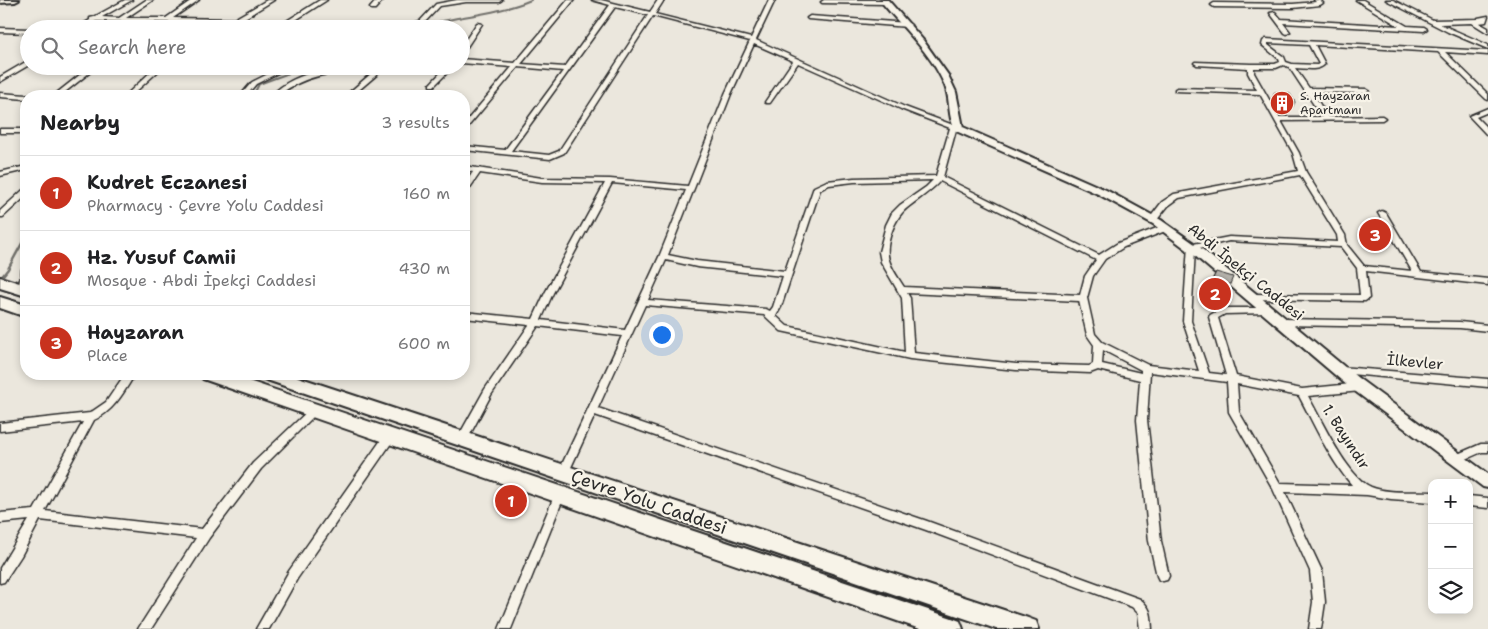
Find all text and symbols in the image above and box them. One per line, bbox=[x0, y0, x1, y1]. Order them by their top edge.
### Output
search box bbox=[20, 20, 470, 75]
icon: search bbox=[38, 34, 66, 62]
text: Search here bbox=[78, 35, 187, 60]
place label: S. Hayzaran Apartmanı bbox=[1300, 88, 1370, 118]
building icon: S. Hayzaran Apartmanı bbox=[1269, 90, 1295, 116]
text: Nearby bbox=[40, 109, 120, 137]
text: 3 results bbox=[381, 112, 450, 133]
text: Kudret Eczanesi bbox=[87, 170, 247, 195]
text: 1 bbox=[52, 183, 60, 204]
text: 160 m bbox=[403, 183, 450, 204]
text: Pharmacy · Çevre Yolu Caddesi bbox=[87, 195, 324, 216]
pin: 3 bbox=[1359, 216, 1391, 254]
street label: Abdi İpekçi Caddesi bbox=[1184, 219, 1308, 325]
text: Hz. Yusuf Camii bbox=[87, 245, 236, 270]
text: 2 bbox=[50, 258, 62, 279]
text: 430 m bbox=[399, 258, 450, 279]
text: Mosque · Abdi İpekçi Caddesi bbox=[87, 270, 316, 291]
pin: 2 bbox=[1199, 275, 1231, 313]
text: Hayzaran bbox=[87, 320, 184, 345]
your location bbox=[649, 322, 675, 348]
text: 3 bbox=[50, 333, 62, 354]
text: 600 m bbox=[398, 333, 450, 354]
text: Place bbox=[87, 345, 128, 366]
street label: İlkevler bbox=[1386, 350, 1444, 374]
street label: 1. Bayındır bbox=[1317, 401, 1375, 473]
street label: Çevre Yolu Caddesi bbox=[568, 464, 730, 540]
map controls bbox=[1428, 479, 1473, 614]
button: + bbox=[1428, 479, 1473, 524]
pin: 1 bbox=[495, 482, 527, 520]
button: − bbox=[1428, 524, 1473, 569]
button: layers bbox=[1428, 569, 1473, 614]

